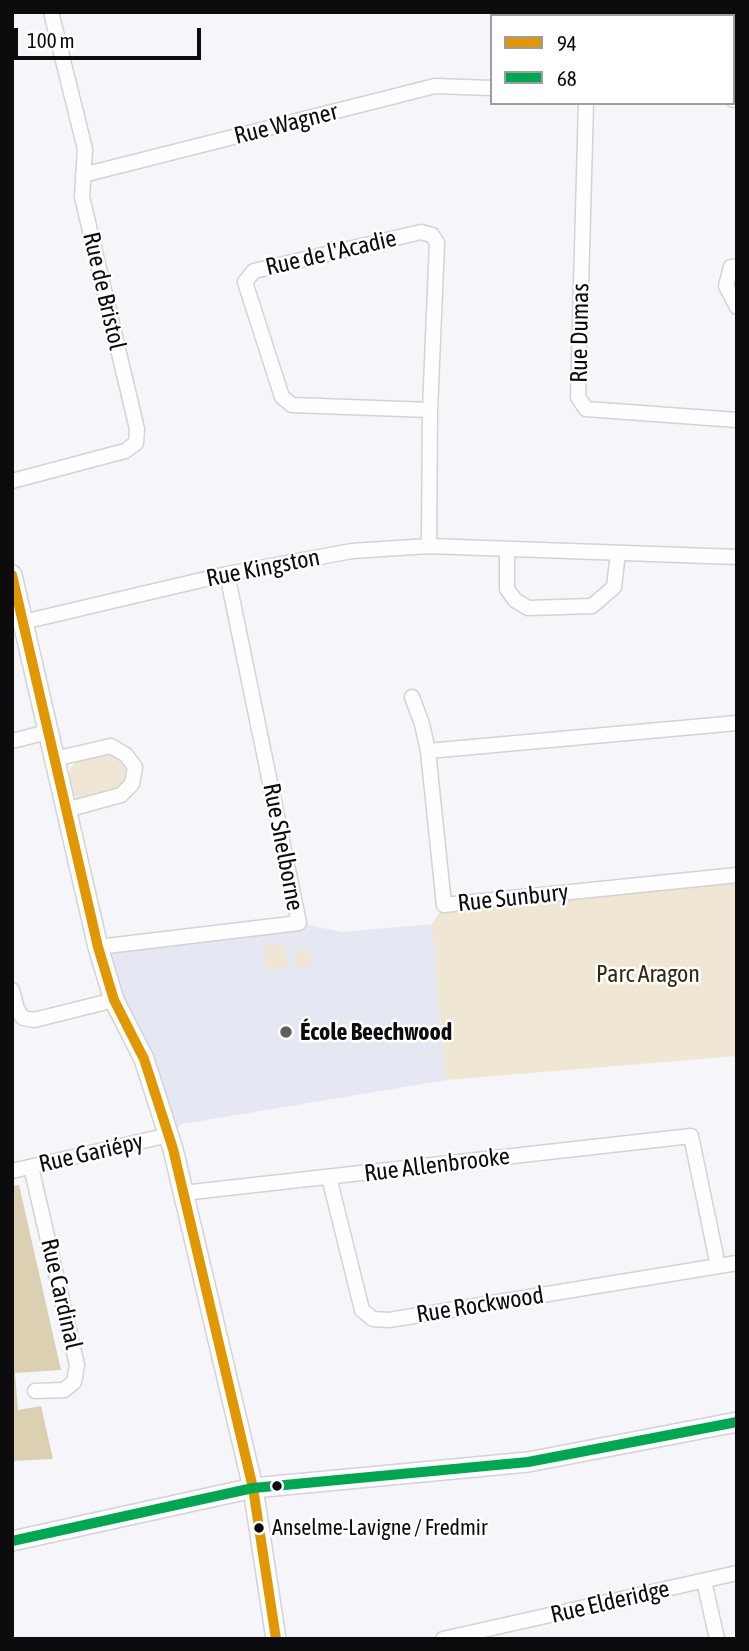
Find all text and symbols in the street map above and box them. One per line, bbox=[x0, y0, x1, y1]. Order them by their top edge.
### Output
scale bar bbox=[18, 14, 205, 58]
legend bbox=[490, 14, 735, 105]
text: 100 m bbox=[27, 28, 75, 52]
text: 94 bbox=[557, 31, 577, 55]
text: 68 bbox=[557, 66, 577, 90]
street label: Rue Wagner bbox=[231, 97, 341, 151]
street label: Rue de l'Acadie bbox=[263, 224, 399, 282]
street label: Rue de Bristol bbox=[76, 229, 132, 353]
street label: Rue Dumas bbox=[565, 283, 595, 383]
street label: Rue Kingston bbox=[204, 543, 322, 593]
street label: Rue Shelborne bbox=[257, 781, 309, 913]
street label: Rue Sunbury bbox=[456, 878, 570, 918]
park label: Parc Aragon bbox=[596, 960, 700, 988]
place label: École Beechwood bbox=[300, 1018, 452, 1046]
marker: École Beechwood bbox=[278, 1024, 294, 1040]
street label: Rue Gariépy bbox=[36, 1127, 146, 1179]
street label: Rue Allenbrooke bbox=[363, 1142, 511, 1188]
street label: Rue Cardinal bbox=[34, 1236, 88, 1352]
street label: Rue Rockwood bbox=[414, 1281, 546, 1329]
unlabelled marker bbox=[270, 1479, 284, 1493]
place label: Anselme-Lavigne / Fredmir bbox=[272, 1515, 487, 1541]
marker: Anselme-Lavigne / Fredmir bbox=[252, 1521, 266, 1535]
street label: Rue Elderidge bbox=[548, 1574, 672, 1630]

